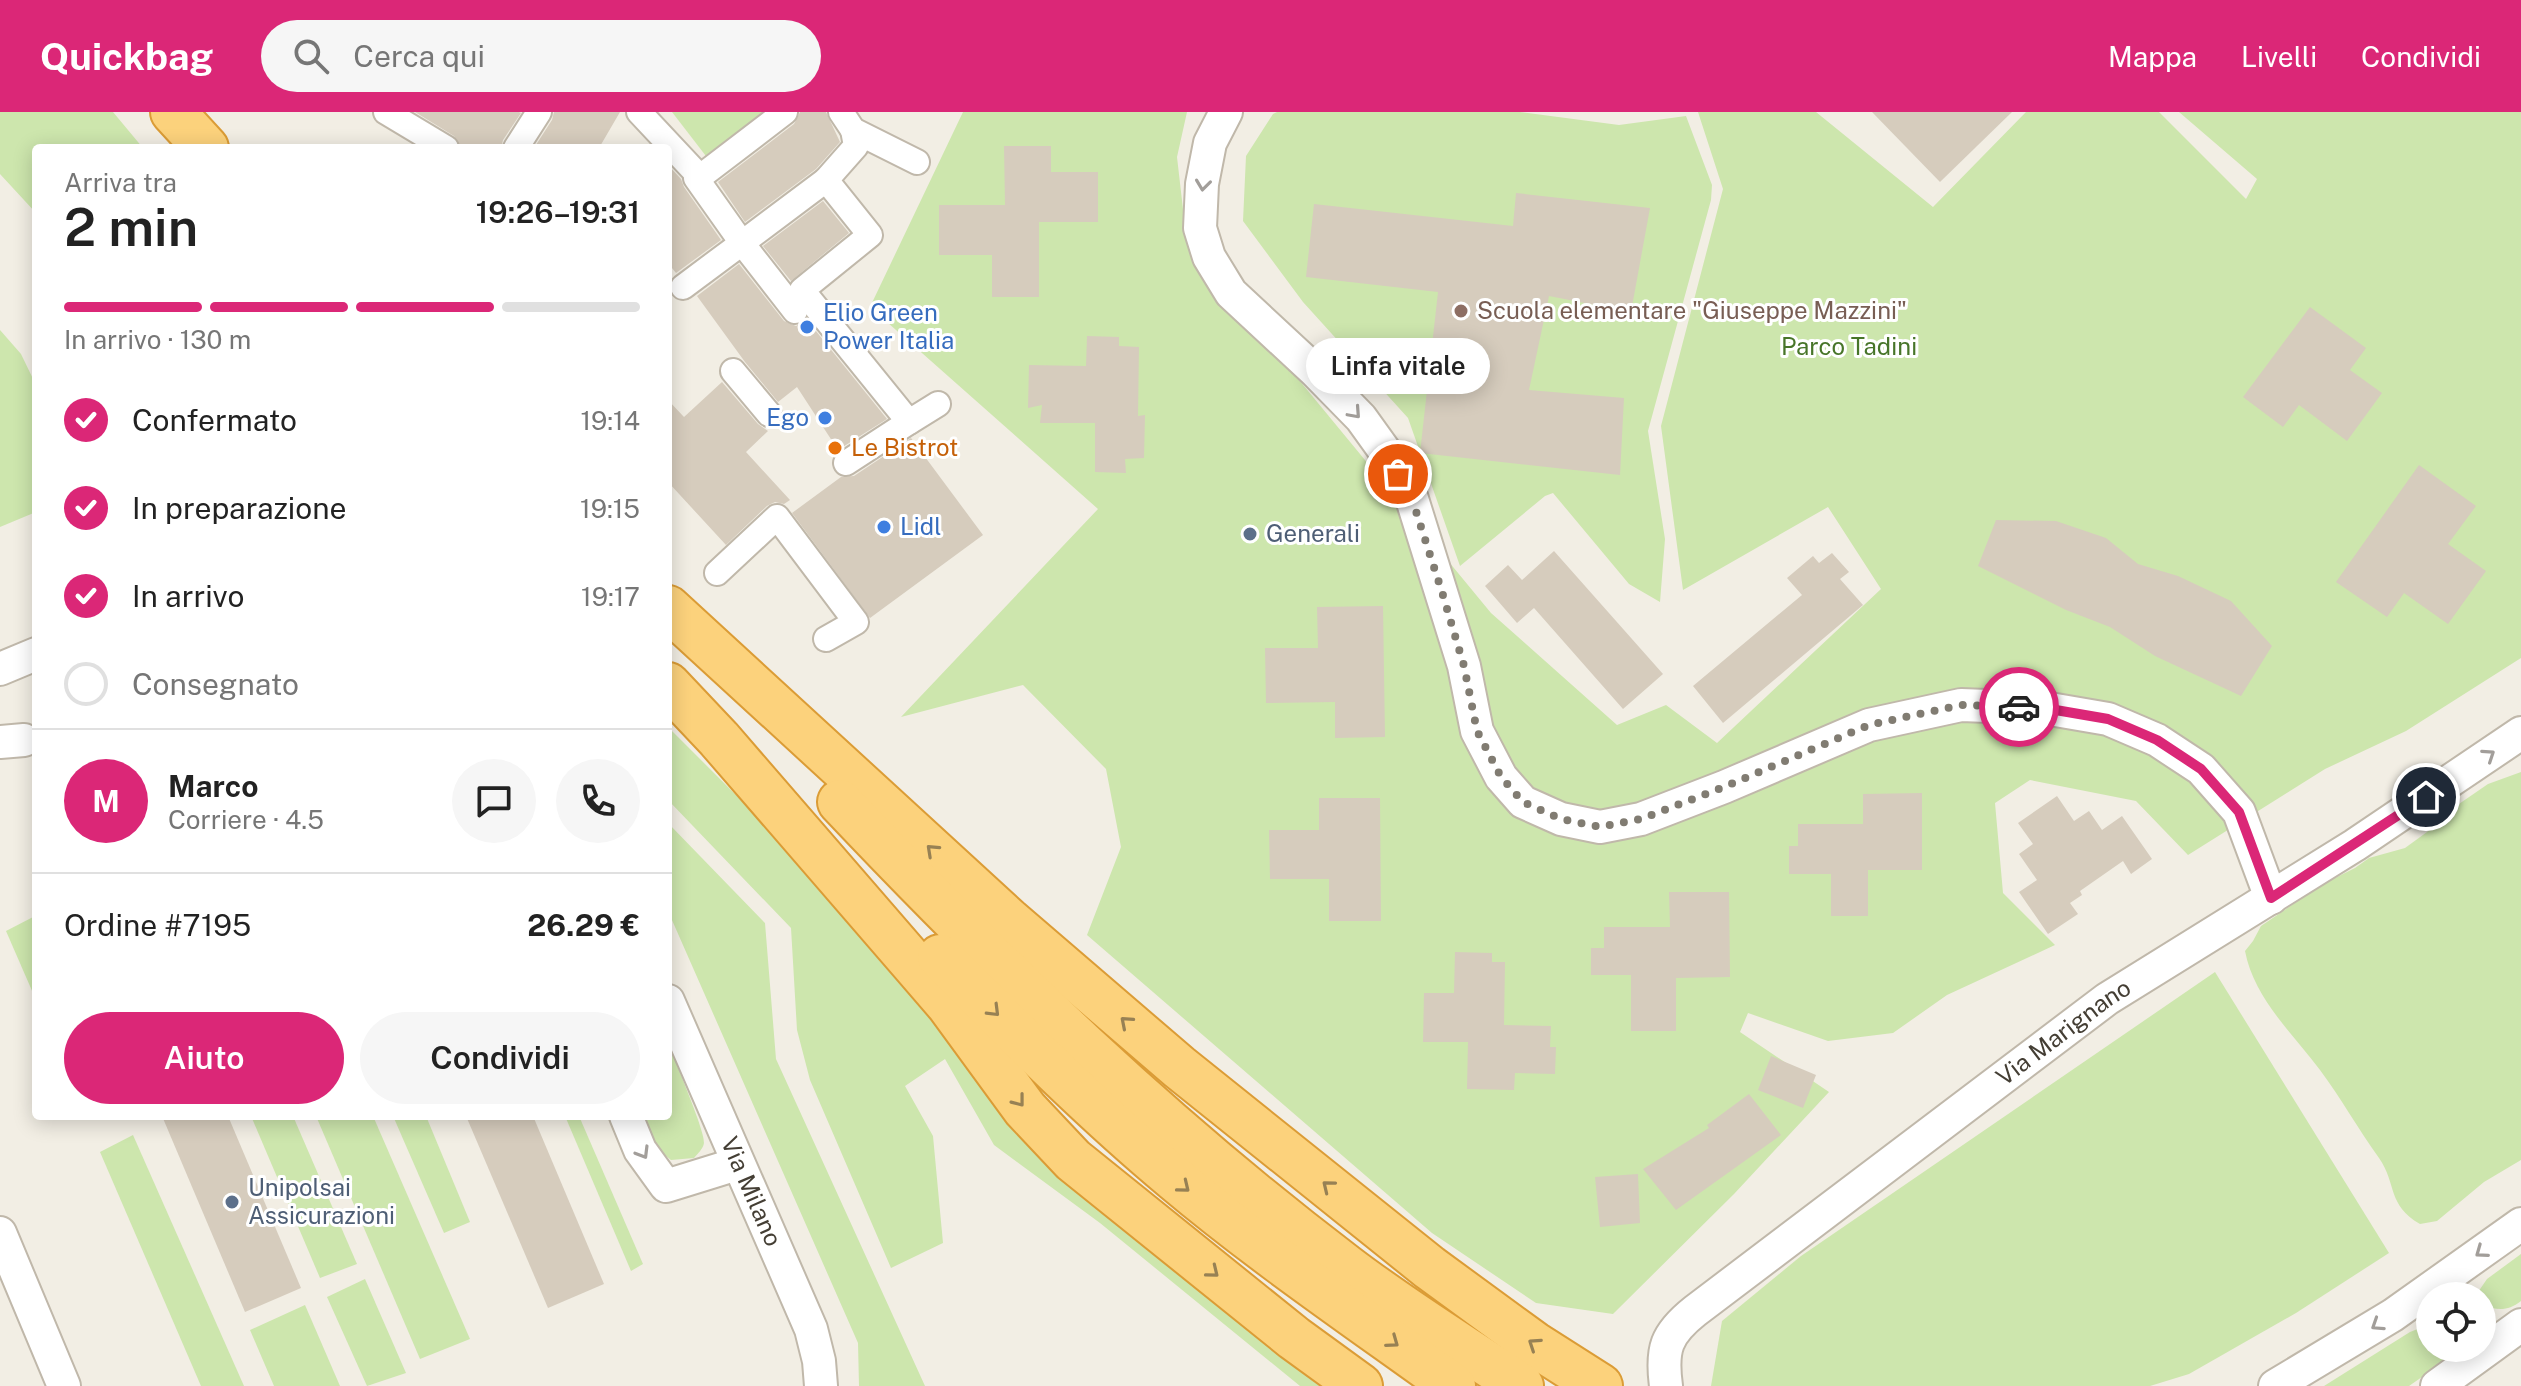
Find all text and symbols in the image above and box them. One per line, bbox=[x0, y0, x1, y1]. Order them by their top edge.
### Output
search box bbox=[261, 20, 821, 92]
text: Quickbag bbox=[40, 34, 213, 79]
icon: search bbox=[289, 34, 333, 78]
text: Cerca qui bbox=[353, 38, 485, 74]
text: Mappa bbox=[2108, 40, 2197, 73]
text: Livelli bbox=[2241, 40, 2317, 73]
text: Condividi bbox=[2361, 40, 2481, 73]
text: Arriva tra bbox=[64, 167, 177, 198]
one-way arrow bbox=[1194, 179, 1211, 192]
text: 19:26–19:31 bbox=[476, 194, 640, 230]
text: 2 min bbox=[64, 197, 198, 258]
place label: Scuola elementare "Giuseppe Mazzini" bbox=[1477, 296, 1907, 324]
place label: Elio Green Power Italia bbox=[823, 298, 954, 354]
marker: Scuola elementare "Giuseppe Mazzini" bbox=[1452, 302, 1470, 320]
marker: Elio Green Power Italia bbox=[798, 318, 816, 336]
text: In arrivo · 130 m bbox=[64, 324, 251, 355]
park label: Parco Tadini bbox=[1781, 332, 1917, 360]
callout: Linfa vitale bbox=[1306, 338, 1490, 394]
text: Linfa vitale bbox=[1330, 350, 1466, 381]
icon: check bbox=[64, 398, 108, 442]
text: Confermato bbox=[132, 402, 297, 438]
place label: Ego bbox=[766, 403, 809, 431]
one-way arrow bbox=[1346, 404, 1360, 418]
text: 19:14 bbox=[580, 405, 640, 436]
marker: Ego bbox=[816, 409, 834, 427]
place label: Le Bistrot bbox=[851, 433, 958, 461]
marker: Le Bistrot bbox=[826, 439, 844, 457]
pin bbox=[1364, 440, 1432, 508]
icon: bag bbox=[1376, 452, 1420, 496]
icon: check bbox=[64, 486, 108, 530]
text: In preparazione bbox=[132, 490, 347, 526]
text: 19:15 bbox=[580, 493, 640, 524]
place label: Lidl bbox=[900, 512, 942, 540]
marker: Lidl bbox=[875, 518, 893, 536]
place label: Generali bbox=[1266, 519, 1360, 547]
marker: Generali bbox=[1241, 525, 1259, 543]
icon: check bbox=[64, 574, 108, 618]
text: In arrivo bbox=[132, 578, 244, 614]
text: 19:17 bbox=[581, 581, 640, 612]
text: Consegnato bbox=[132, 666, 299, 702]
courier bbox=[1979, 667, 2059, 747]
icon: car bbox=[1997, 685, 2041, 729]
one-way arrow bbox=[2480, 749, 2495, 764]
button: chat bbox=[452, 759, 536, 843]
button: phone bbox=[556, 759, 640, 843]
pin bbox=[2392, 763, 2460, 831]
text: Marco bbox=[168, 768, 258, 804]
icon: home bbox=[2404, 775, 2448, 819]
text: M bbox=[92, 783, 120, 819]
text: Corriere · 4.5 bbox=[168, 804, 324, 835]
one-way arrow bbox=[926, 845, 941, 859]
text: Ordine #7195 bbox=[64, 907, 251, 943]
text: 26.29 € bbox=[527, 907, 640, 943]
street label: Via Marignano bbox=[1990, 973, 2136, 1091]
one-way arrow bbox=[984, 1001, 999, 1016]
button: Aiuto bbox=[64, 1012, 344, 1104]
button: Condividi bbox=[360, 1012, 640, 1104]
one-way arrow bbox=[1121, 1017, 1136, 1032]
one-way arrow bbox=[1009, 1092, 1024, 1106]
street label: Via Milano bbox=[716, 1132, 788, 1250]
one-way arrow bbox=[633, 1144, 649, 1159]
place label: Unipolsai Assicurazioni bbox=[248, 1173, 395, 1229]
one-way arrow bbox=[1175, 1177, 1190, 1192]
one-way arrow bbox=[1323, 1181, 1337, 1196]
marker: Unipolsai Assicurazioni bbox=[223, 1193, 241, 1211]
one-way arrow bbox=[2476, 1242, 2490, 1257]
one-way arrow bbox=[1204, 1263, 1219, 1277]
map controls bbox=[2416, 1282, 2496, 1362]
button: locate bbox=[2416, 1282, 2496, 1362]
one-way arrow bbox=[2372, 1315, 2386, 1330]
one-way arrow bbox=[1384, 1333, 1398, 1347]
one-way arrow bbox=[1529, 1339, 1543, 1354]

